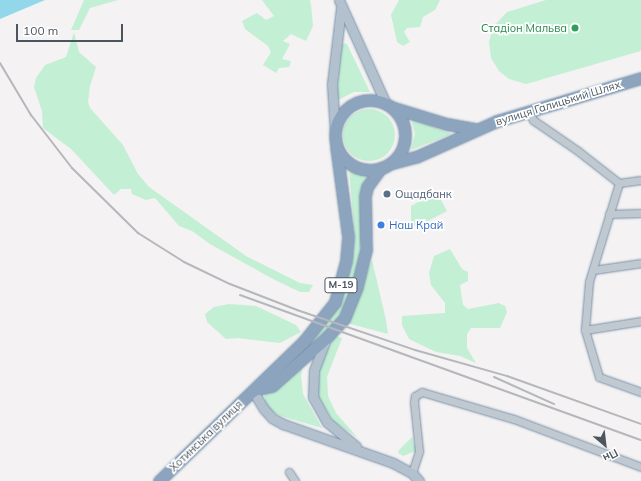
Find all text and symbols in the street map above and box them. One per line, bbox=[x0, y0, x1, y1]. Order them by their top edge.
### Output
scale bar bbox=[18, 16, 125, 42]
place label: Стадіон Мальва bbox=[481, 21, 567, 35]
text: 100 m bbox=[23, 23, 58, 38]
marker: Стадіон Мальва bbox=[570, 23, 580, 33]
street label: вулиця Галицький Шлях bbox=[494, 78, 622, 128]
place label: Ощадбанк bbox=[395, 187, 452, 201]
marker: Ощадбанк bbox=[382, 189, 392, 199]
place label: Наш Край bbox=[389, 218, 443, 232]
marker: Наш Край bbox=[376, 220, 386, 230]
road number: М-19 bbox=[324, 277, 358, 293]
street label: Хотинська вулиця bbox=[167, 398, 245, 474]
north arrow bbox=[585, 425, 625, 465]
text: Пн bbox=[601, 446, 621, 465]

